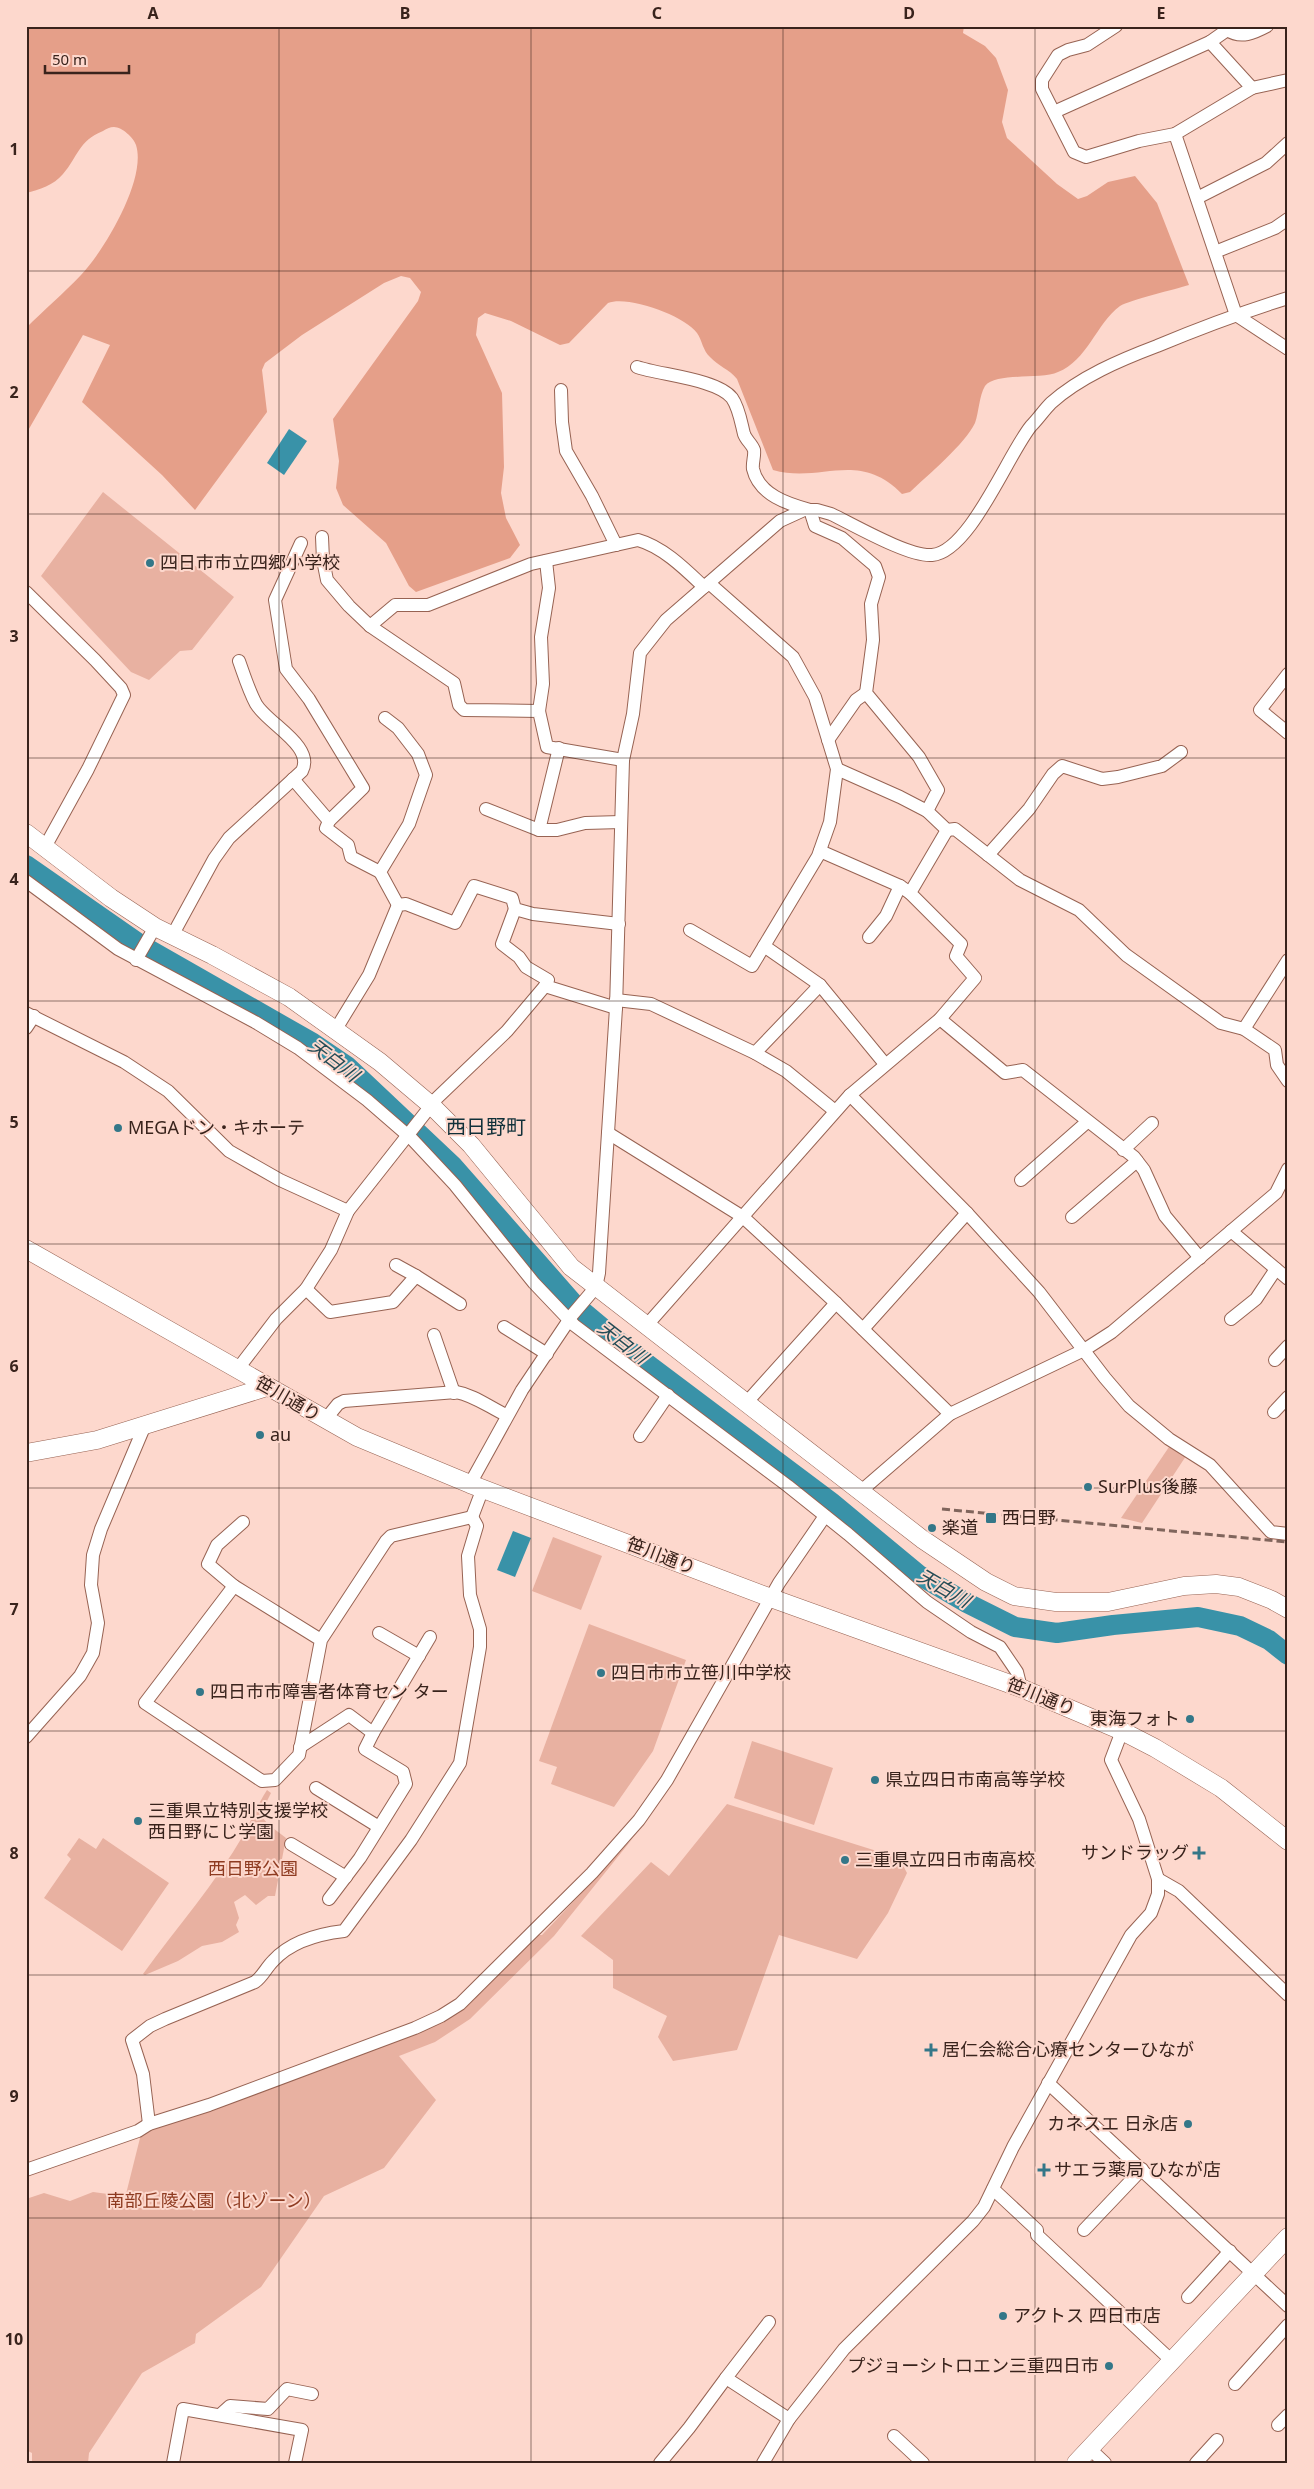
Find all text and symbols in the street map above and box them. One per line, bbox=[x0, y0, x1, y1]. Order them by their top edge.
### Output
text: A bbox=[147, 2, 159, 24]
text: B bbox=[400, 2, 410, 24]
text: C bbox=[652, 2, 662, 24]
text: D bbox=[903, 2, 915, 24]
text: E bbox=[1157, 2, 1166, 24]
scale bar bbox=[45, 42, 129, 74]
text: 50 m bbox=[52, 49, 87, 69]
text: 1 bbox=[9, 138, 19, 160]
text: 2 bbox=[9, 381, 19, 403]
place label: 四日市市立四郷小学校 bbox=[160, 550, 340, 574]
marker: 四日市市立四郷小学校 bbox=[144, 557, 156, 569]
text: 3 bbox=[9, 625, 19, 647]
text: 4 bbox=[9, 868, 19, 890]
water label: 天白川 bbox=[303, 1032, 366, 1089]
text: 5 bbox=[9, 1111, 19, 1133]
district label: 西日野町 bbox=[446, 1113, 526, 1140]
place label: MEGAドン・キホーテ bbox=[128, 1115, 305, 1139]
marker: MEGAドン・キホーテ bbox=[112, 1122, 124, 1134]
water label: 天白川 bbox=[593, 1314, 655, 1371]
text: 6 bbox=[9, 1355, 19, 1377]
street label: 笹川通り bbox=[251, 1370, 326, 1427]
place label: au bbox=[270, 1422, 291, 1446]
marker: au bbox=[254, 1429, 266, 1441]
place label: SurPlus後藤 bbox=[1098, 1474, 1198, 1498]
marker: SurPlus後藤 bbox=[1082, 1481, 1094, 1493]
place label: 西日野 bbox=[1002, 1505, 1056, 1529]
marker: 西日野 bbox=[984, 1511, 998, 1525]
place label: 楽道 bbox=[942, 1515, 978, 1539]
marker: 楽道 bbox=[926, 1522, 938, 1534]
street label: 笹川通り bbox=[623, 1531, 699, 1579]
water label: 天白川 bbox=[913, 1562, 977, 1615]
text: 7 bbox=[9, 1598, 19, 1620]
place label: 四日市市立笹川中学校 bbox=[611, 1660, 791, 1684]
marker: 四日市市立笹川中学校 bbox=[595, 1667, 607, 1679]
street label: 笹川通り bbox=[1004, 1671, 1079, 1721]
place label: 四日市市障害者体育セン ター bbox=[210, 1679, 449, 1703]
marker: 四日市市障害者体育セン ター bbox=[194, 1686, 206, 1698]
place label: 東海フォト bbox=[1090, 1706, 1180, 1730]
marker: 東海フォト bbox=[1184, 1713, 1196, 1725]
place label: 県立四日市南高等学校 bbox=[885, 1767, 1065, 1791]
marker: 県立四日市南高等学校 bbox=[869, 1774, 881, 1786]
place label: 三重県立特別支援学校 西日野にじ学園 bbox=[148, 1798, 328, 1843]
marker: 三重県立特別支援学校 西日野にじ学園 bbox=[132, 1815, 144, 1827]
place label: サンドラッグ bbox=[1081, 1840, 1189, 1864]
text: 8 bbox=[9, 1842, 19, 1864]
place label: 三重県立四日市南高校 bbox=[855, 1847, 1035, 1871]
marker: サンドラッグ bbox=[1193, 1847, 1205, 1859]
marker: 三重県立四日市南高校 bbox=[839, 1854, 851, 1866]
park label: 西日野公園 bbox=[208, 1856, 298, 1880]
place label: 居仁会総合心療センターひなが bbox=[942, 2037, 1194, 2061]
marker: 居仁会総合心療センターひなが bbox=[924, 2043, 938, 2057]
text: 9 bbox=[9, 2085, 19, 2107]
place label: カネスエ 日永店 bbox=[1047, 2111, 1178, 2135]
marker: カネスエ 日永店 bbox=[1182, 2118, 1194, 2130]
place label: サエラ薬局 ひなが店 bbox=[1054, 2157, 1221, 2181]
marker: サエラ薬局 ひなが店 bbox=[1038, 2164, 1050, 2176]
park label: 南部丘陵公園（北ゾーン） bbox=[106, 2188, 322, 2212]
place label: アクトス 四日市店 bbox=[1013, 2303, 1161, 2327]
marker: アクトス 四日市店 bbox=[997, 2310, 1009, 2322]
text: 10 bbox=[5, 2328, 23, 2350]
place label: プジョーシトロエン三重四日市 bbox=[847, 2353, 1099, 2377]
marker: プジョーシトロエン三重四日市 bbox=[1103, 2360, 1115, 2372]

